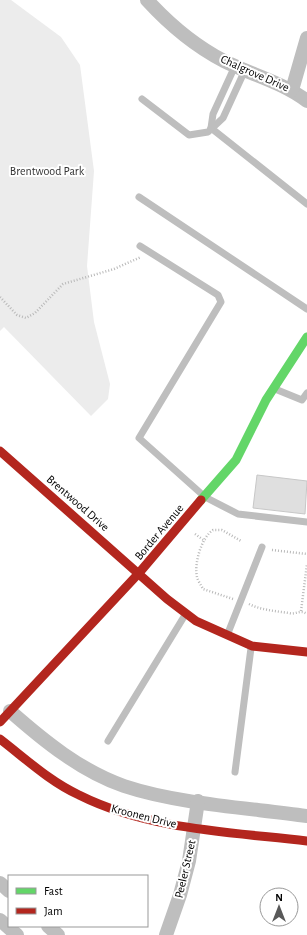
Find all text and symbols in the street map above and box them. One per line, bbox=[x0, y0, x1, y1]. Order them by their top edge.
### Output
street label: Chalgrove Drive bbox=[219, 53, 291, 93]
park label: Brentwood Park bbox=[10, 165, 85, 177]
street label: Brentwood Drive bbox=[44, 473, 112, 533]
street label: Border Avenue bbox=[132, 502, 186, 562]
street label: Kroonen Drive bbox=[110, 802, 178, 830]
street label: Peeler Street bbox=[172, 839, 198, 899]
legend bbox=[8, 875, 148, 927]
text: Fast bbox=[44, 885, 63, 897]
north arrow bbox=[259, 887, 299, 927]
text: N bbox=[275, 892, 283, 903]
text: Jam bbox=[44, 905, 63, 917]

